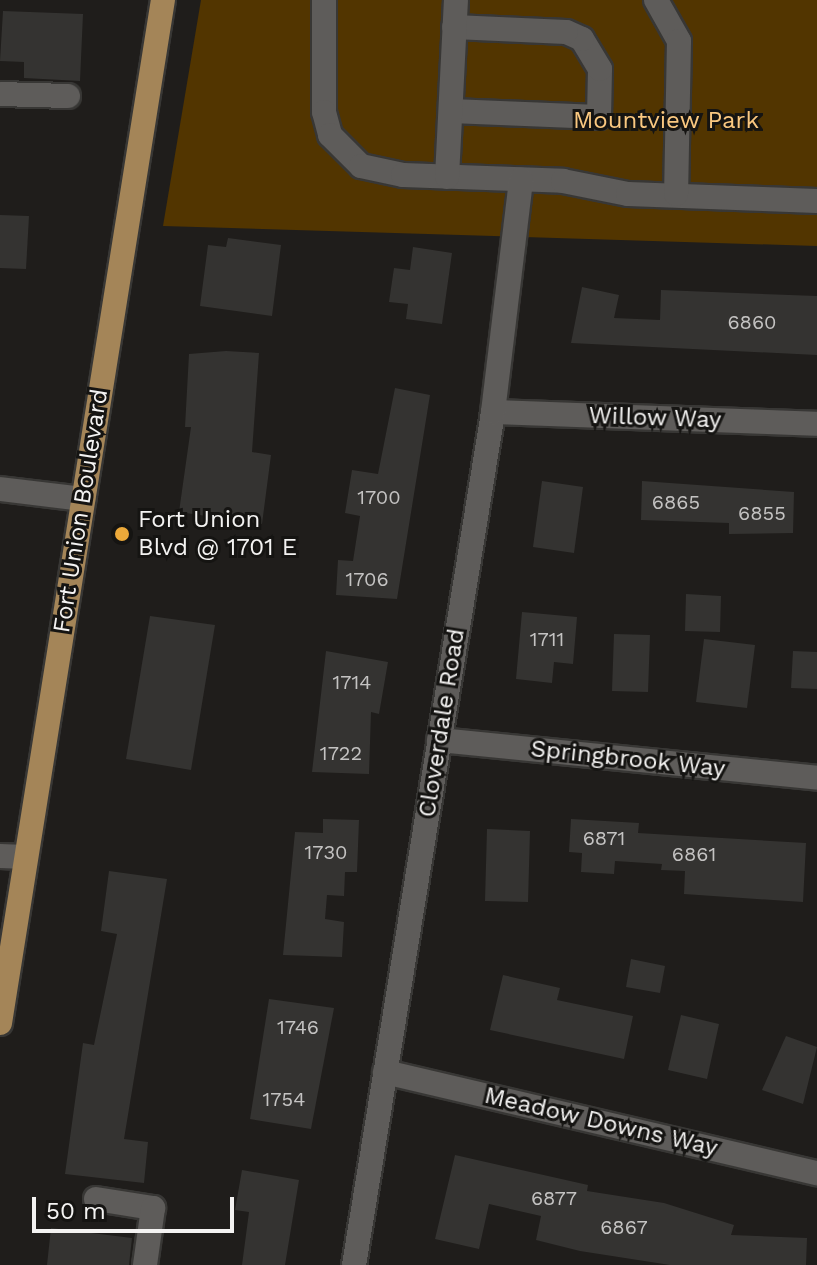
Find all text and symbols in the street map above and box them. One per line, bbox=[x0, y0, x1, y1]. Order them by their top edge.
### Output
park label: Mountview Park bbox=[573, 107, 759, 135]
house number: 6860 bbox=[727, 310, 777, 334]
street label: Fort Union Boulevard bbox=[47, 387, 115, 635]
street label: Willow Way bbox=[588, 401, 722, 435]
house number: 1700 bbox=[357, 485, 401, 509]
house number: 6865 bbox=[652, 490, 700, 514]
house number: 6855 bbox=[738, 501, 786, 525]
place label: Fort Union Blvd @ 1701 E bbox=[138, 506, 298, 562]
marker: Fort Union Blvd @ 1701 E bbox=[113, 525, 131, 543]
house number: 1706 bbox=[345, 567, 389, 591]
street label: Cloverdale Road bbox=[413, 627, 471, 819]
house number: 1711 bbox=[530, 627, 564, 651]
house number: 1714 bbox=[332, 670, 372, 694]
street label: Springbrook Way bbox=[529, 734, 727, 784]
house number: 1722 bbox=[320, 741, 362, 765]
house number: 6871 bbox=[583, 826, 625, 850]
house number: 1730 bbox=[304, 840, 348, 864]
house number: 6861 bbox=[672, 842, 716, 866]
house number: 1746 bbox=[277, 1015, 319, 1039]
street label: Meadow Downs Way bbox=[481, 1081, 721, 1163]
house number: 1754 bbox=[263, 1087, 305, 1111]
scale bar bbox=[36, 1181, 238, 1231]
house number: 6877 bbox=[531, 1186, 577, 1210]
text: 50 m bbox=[46, 1197, 106, 1225]
house number: 6867 bbox=[600, 1215, 648, 1239]

